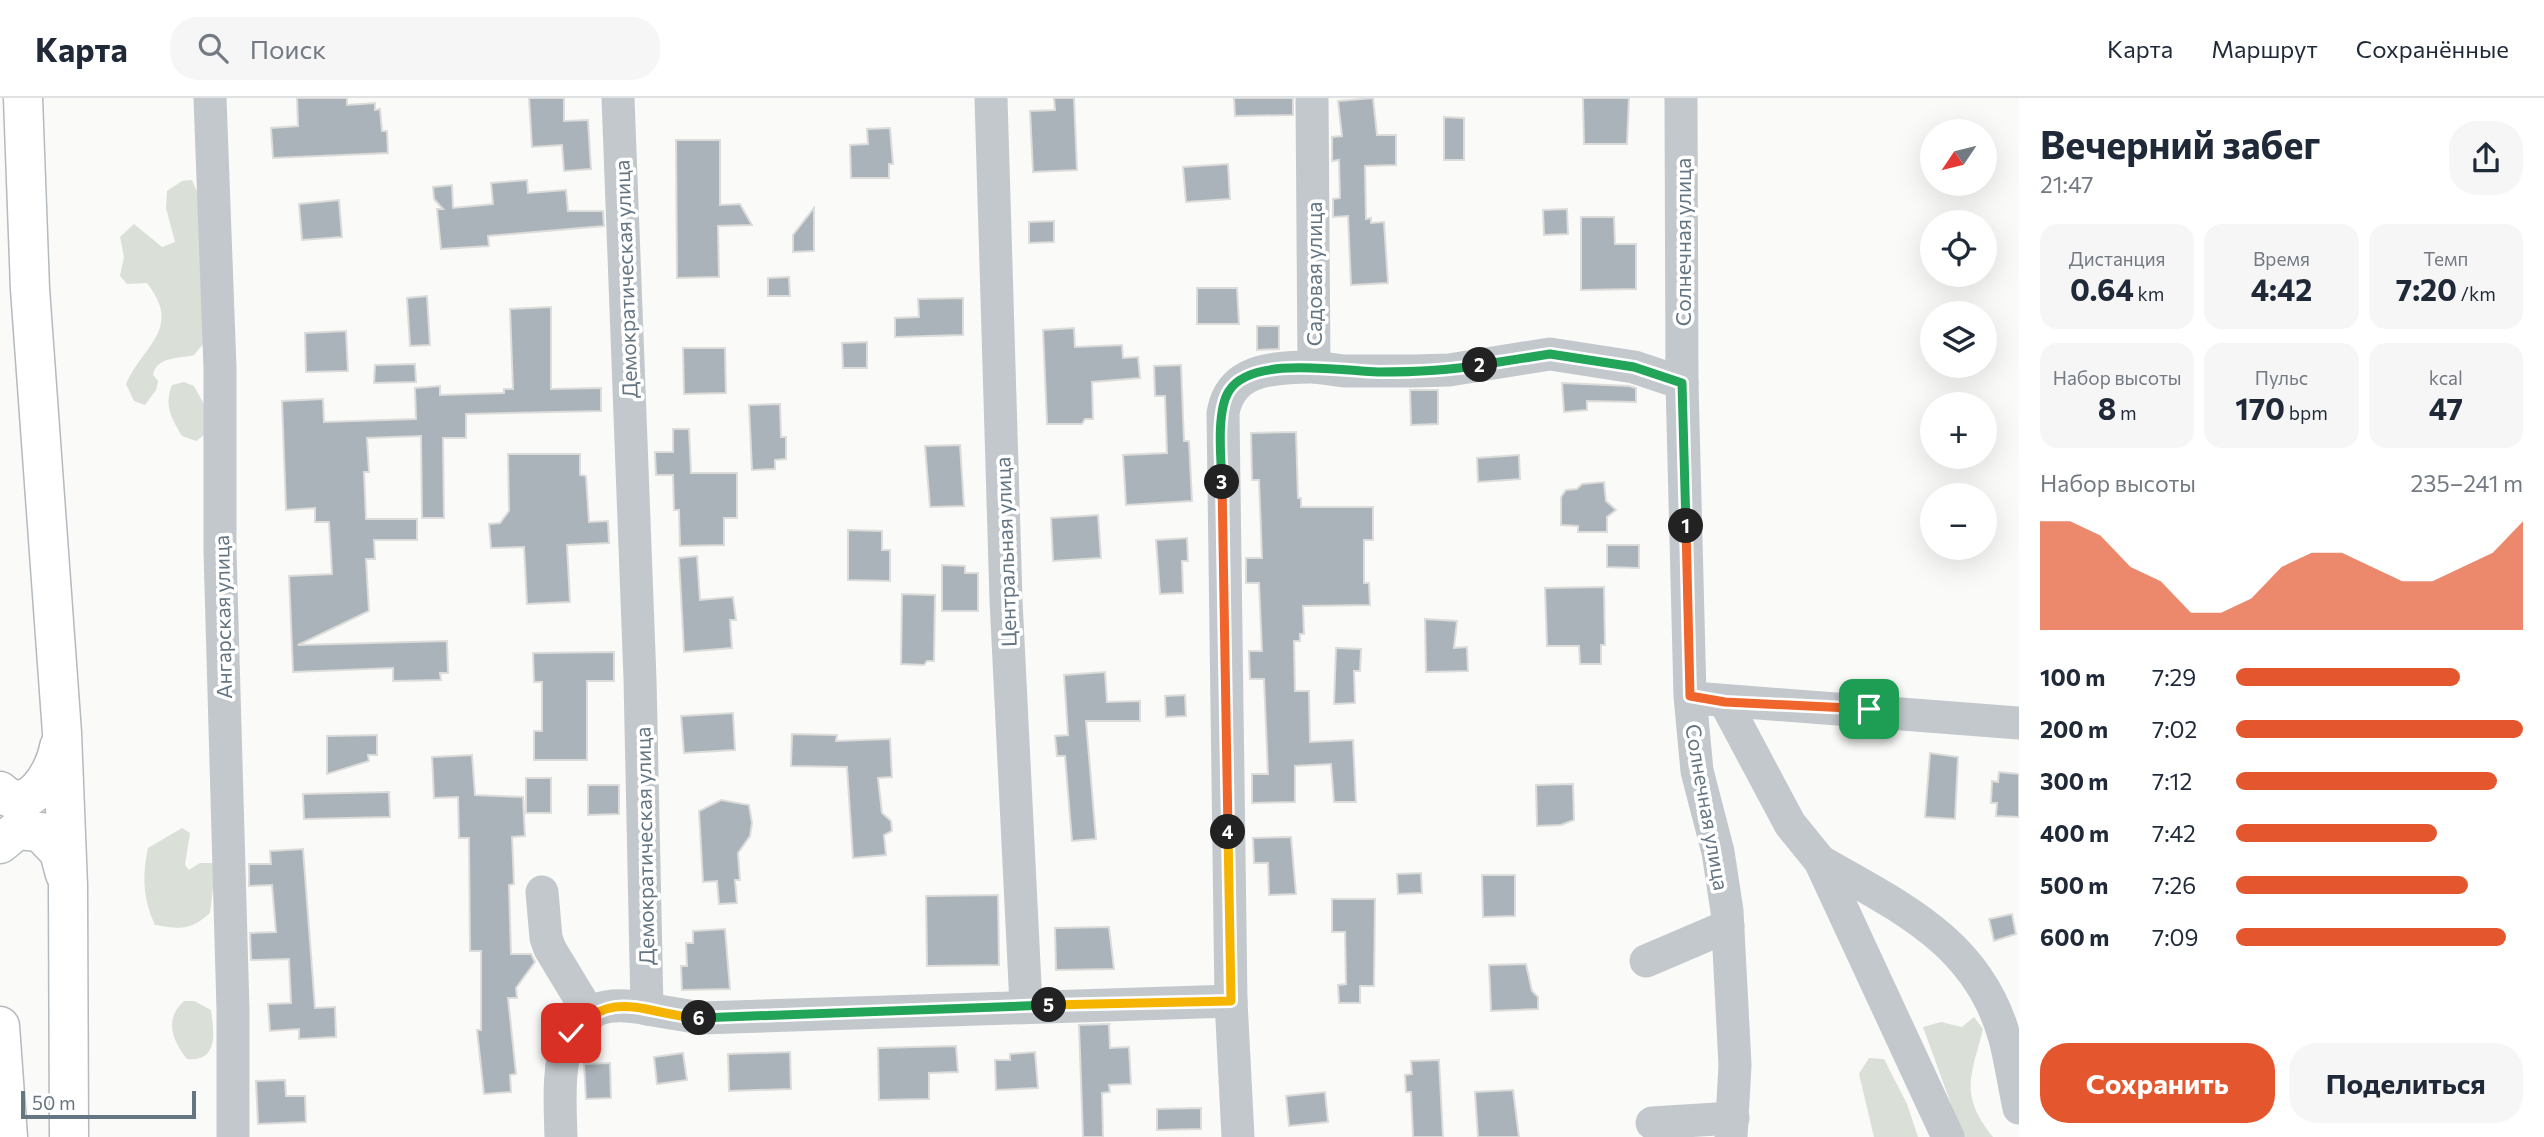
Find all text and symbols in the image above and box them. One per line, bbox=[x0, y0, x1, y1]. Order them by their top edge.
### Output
search box bbox=[170, 17, 660, 80]
text: Карта bbox=[35, 28, 128, 69]
icon: search bbox=[194, 29, 232, 67]
text: Поиск bbox=[250, 33, 326, 64]
text: Карта bbox=[2107, 34, 2173, 63]
text: Маршрут bbox=[2211, 34, 2318, 63]
text: Сохранённые bbox=[2356, 34, 2509, 63]
north arrow bbox=[1920, 119, 1997, 196]
map controls bbox=[1920, 119, 1997, 560]
text: Вечерний забег bbox=[2040, 120, 2320, 167]
button: share bbox=[2449, 121, 2523, 195]
street label: Солнечная улица bbox=[1670, 158, 1695, 326]
street label: Демократическая улица bbox=[608, 159, 642, 399]
text: 21:47 bbox=[2040, 170, 2094, 198]
street label: Садовая улица bbox=[1301, 202, 1326, 346]
button: locate bbox=[1920, 210, 1997, 287]
text: Дистанция bbox=[2069, 247, 2166, 270]
text: Время bbox=[2253, 247, 2310, 270]
text: Темп bbox=[2423, 247, 2468, 270]
text: 0.64 bbox=[2070, 270, 2134, 307]
text: 4:42 bbox=[2251, 270, 2312, 307]
text: 7:20 bbox=[2396, 270, 2457, 307]
text: km bbox=[2134, 282, 2164, 305]
text: /km bbox=[2457, 282, 2496, 305]
button: layers bbox=[1920, 301, 1997, 378]
pin: 2 bbox=[1462, 348, 1498, 382]
text: 2 bbox=[1474, 353, 1485, 376]
text: Набор высоты bbox=[2053, 366, 2182, 389]
text: Пульс bbox=[2255, 366, 2308, 389]
text: kcal bbox=[2429, 366, 2463, 389]
text: 8 bbox=[2098, 389, 2116, 426]
text: 170 bbox=[2235, 389, 2285, 426]
text: 47 bbox=[2429, 389, 2463, 426]
button: + bbox=[1920, 392, 1997, 469]
text: m bbox=[2116, 401, 2137, 424]
text: bpm bbox=[2285, 401, 2328, 424]
street label: Центральная улица bbox=[989, 456, 1021, 648]
pin: 3 bbox=[1204, 464, 1240, 500]
text: Набор высоты bbox=[2040, 469, 2196, 497]
text: 235–241 m bbox=[2411, 469, 2523, 497]
text: 3 bbox=[1216, 470, 1227, 493]
button: − bbox=[1920, 483, 1997, 560]
pin: 1 bbox=[1668, 508, 1704, 544]
text: 1 bbox=[1681, 514, 1690, 537]
street label: Ангарская улица bbox=[208, 535, 236, 699]
text: 100 m bbox=[2040, 663, 2105, 691]
text: 7:29 bbox=[2152, 663, 2196, 691]
pin bbox=[1839, 679, 1899, 739]
icon: arrive bbox=[1850, 690, 1888, 728]
text: 200 m bbox=[2040, 715, 2108, 743]
text: 7:02 bbox=[2152, 715, 2197, 743]
street label: Солнечная улица bbox=[1681, 722, 1735, 892]
street label: Демократическая улица bbox=[629, 727, 659, 965]
text: 300 m bbox=[2040, 767, 2108, 795]
text: 7:12 bbox=[2152, 767, 2192, 795]
pin: 4 bbox=[1210, 814, 1246, 850]
text: 400 m bbox=[2040, 819, 2109, 847]
text: 7:42 bbox=[2152, 819, 2196, 847]
text: 4 bbox=[1222, 820, 1233, 843]
text: 500 m bbox=[2040, 871, 2108, 899]
text: 7:26 bbox=[2152, 871, 2196, 899]
text: 600 m bbox=[2040, 923, 2109, 951]
text: 7:09 bbox=[2152, 923, 2199, 951]
pin: 5 bbox=[1032, 988, 1066, 1023]
text: 5 bbox=[1043, 993, 1054, 1016]
pin: 6 bbox=[682, 1000, 716, 1035]
pin bbox=[541, 1003, 601, 1063]
text: 6 bbox=[693, 1006, 704, 1029]
icon: check bbox=[552, 1014, 590, 1052]
button: Сохранить bbox=[2040, 1043, 2275, 1123]
button: Поделиться bbox=[2289, 1043, 2523, 1123]
scale bar bbox=[21, 1088, 196, 1120]
text: 50 m bbox=[32, 1091, 76, 1114]

